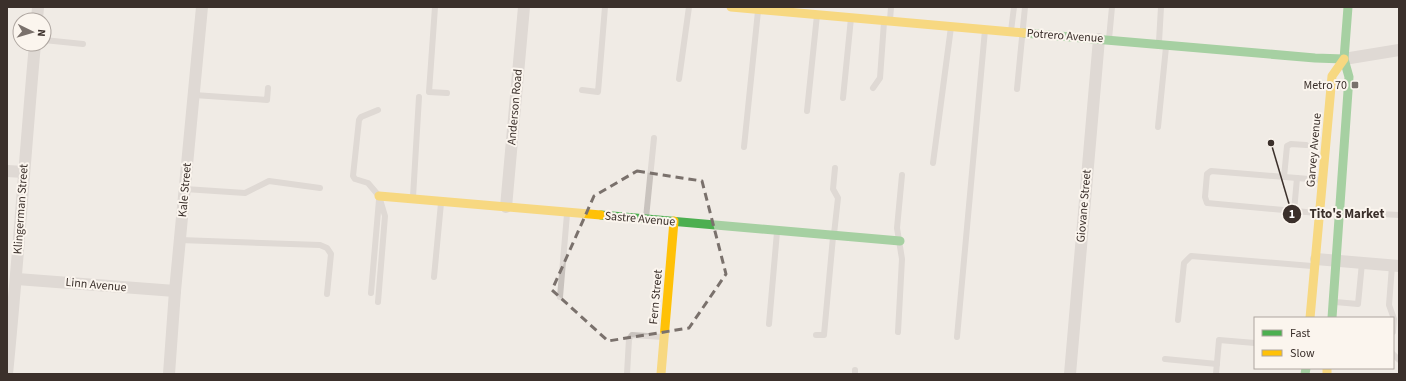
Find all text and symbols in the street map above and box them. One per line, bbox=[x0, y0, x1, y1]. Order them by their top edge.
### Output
north arrow bbox=[12, 12, 52, 52]
street label: Potrero Avenue bbox=[1026, 25, 1104, 47]
text: N bbox=[34, 29, 49, 37]
street label: Anderson Road bbox=[503, 68, 527, 146]
place label: Metro 70 bbox=[1304, 77, 1347, 94]
marker: Metro 70 bbox=[1350, 80, 1360, 90]
street label: Garvey Avenue bbox=[1302, 112, 1326, 188]
street label: Kale Street bbox=[174, 162, 196, 218]
street label: Klingerman Street bbox=[9, 163, 33, 255]
street label: Giovane Street bbox=[1072, 169, 1096, 243]
callout: Tito's Market bbox=[1282, 201, 1392, 226]
text: Tito's Market bbox=[1310, 205, 1384, 223]
text: 1 bbox=[1289, 206, 1295, 223]
street label: Sastre Avenue bbox=[604, 207, 676, 231]
street label: Fern Street bbox=[645, 269, 667, 325]
street label: Linn Avenue bbox=[65, 274, 127, 296]
legend bbox=[1254, 317, 1394, 369]
text: Fast bbox=[1290, 325, 1310, 342]
text: Slow bbox=[1290, 345, 1315, 362]

